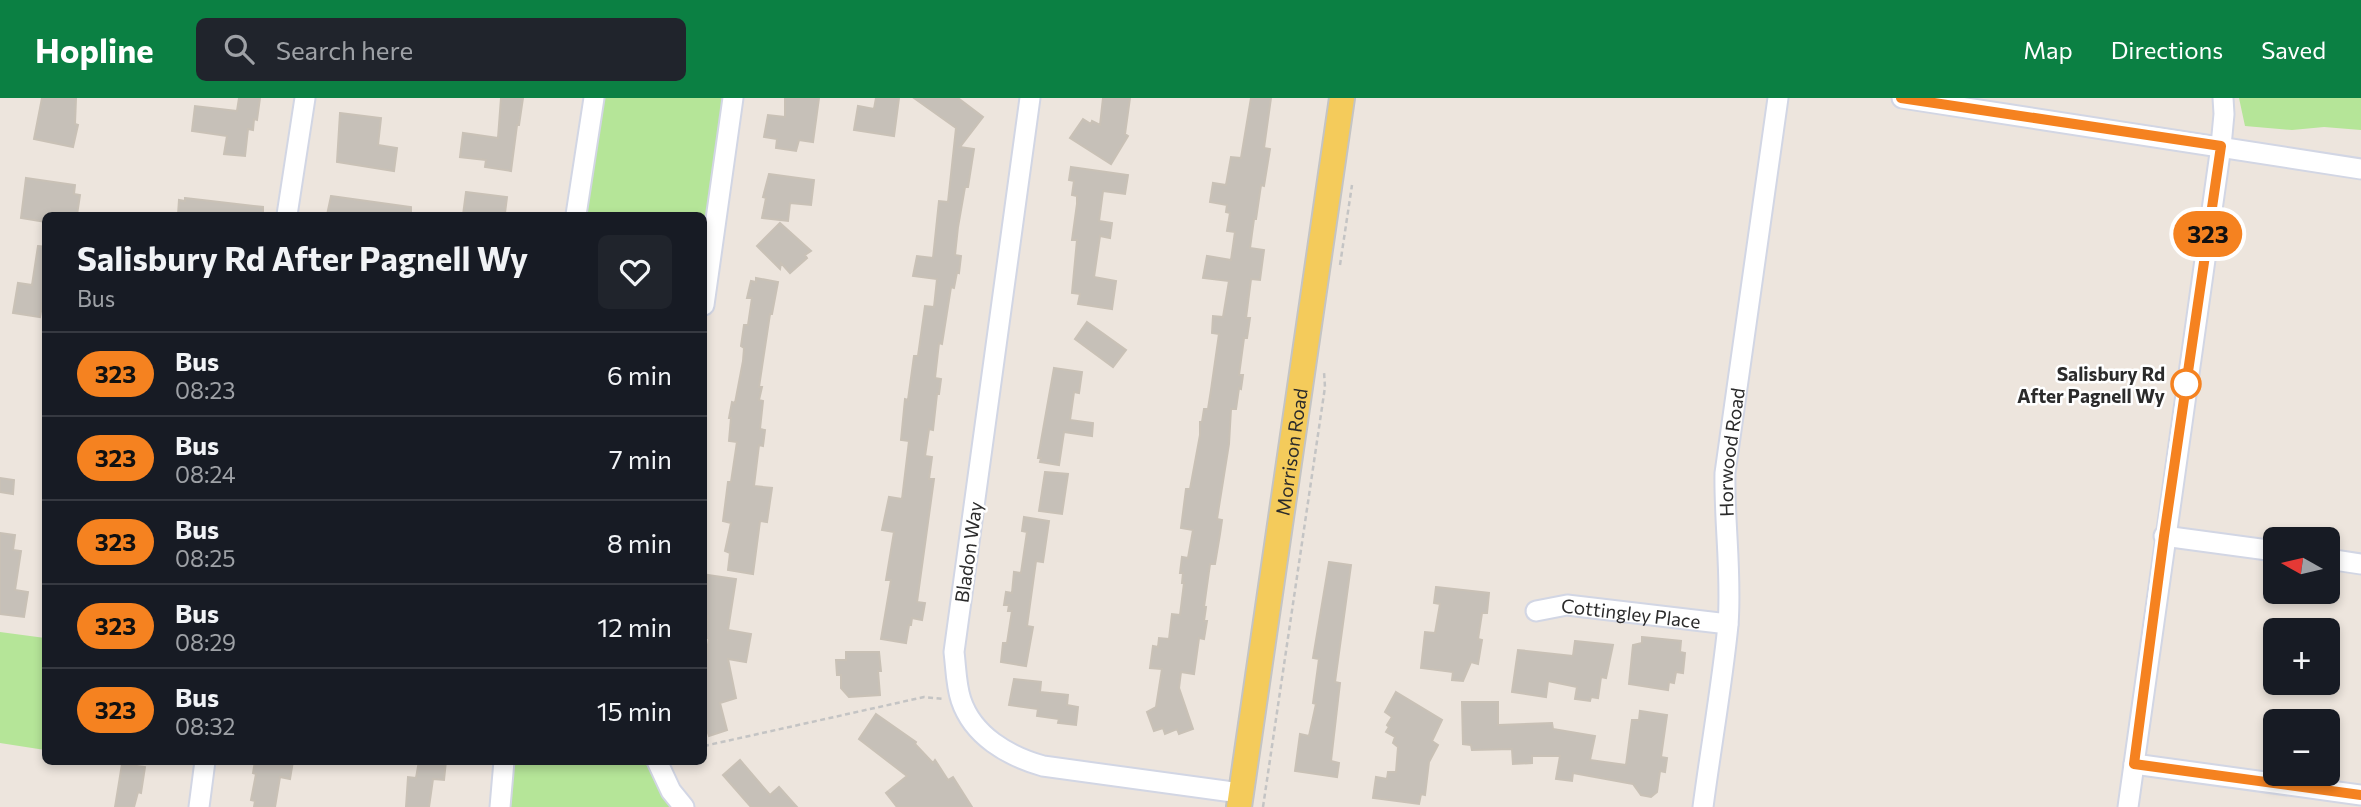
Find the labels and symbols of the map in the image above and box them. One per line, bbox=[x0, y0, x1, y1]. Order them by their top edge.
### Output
line badge: 323 bbox=[2168, 211, 2248, 257]
place label: Salisbury Rd After Pagnell Wy bbox=[2017, 362, 2166, 407]
marker: Salisbury Rd After Pagnell Wy bbox=[2171, 369, 2201, 399]
street label: Morrison Road bbox=[1270, 386, 1311, 517]
street label: Horwood Road bbox=[1713, 386, 1748, 517]
street label: Bladon Way bbox=[950, 500, 986, 604]
north arrow bbox=[2263, 527, 2340, 604]
street label: Cottingley Place bbox=[1560, 593, 1702, 632]

